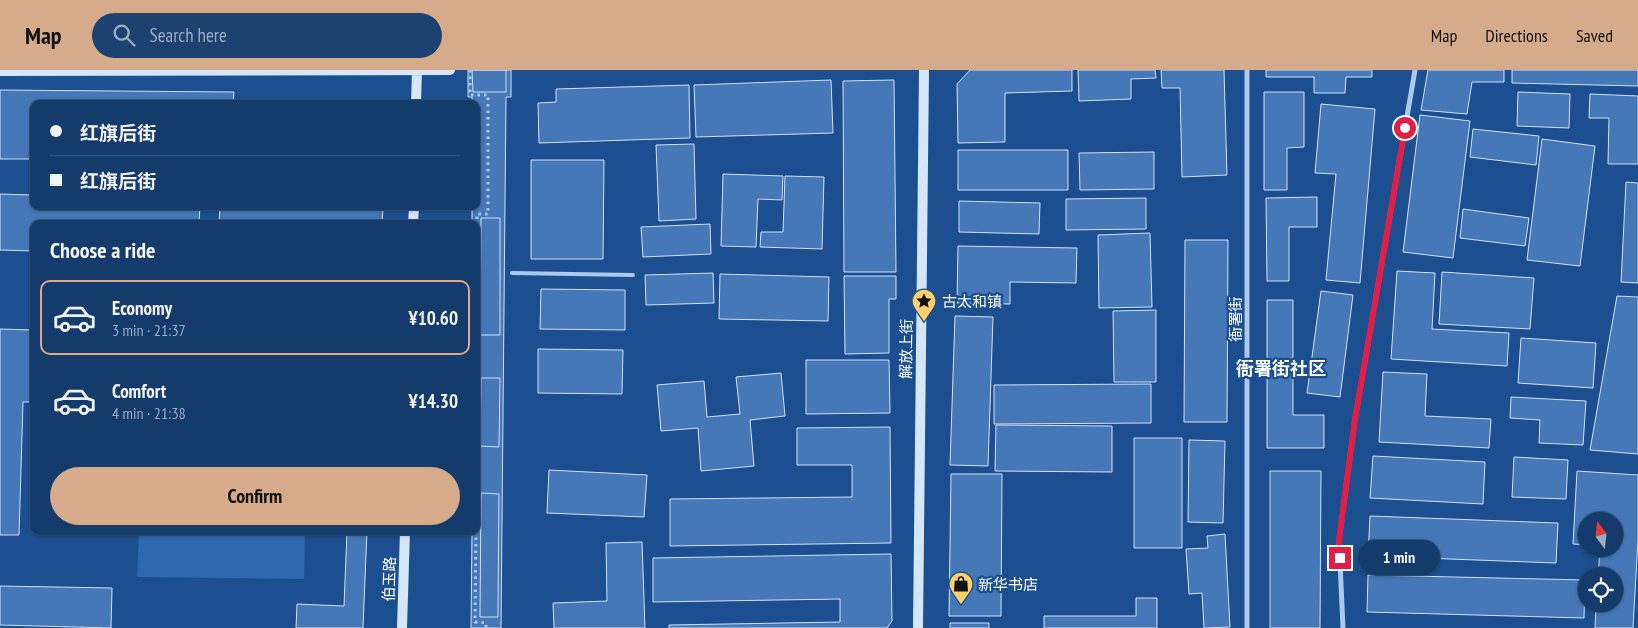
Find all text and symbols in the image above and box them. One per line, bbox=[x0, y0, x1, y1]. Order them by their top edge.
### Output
search box bbox=[92, 13, 442, 58]
text: Map bbox=[25, 20, 62, 51]
icon: search bbox=[110, 21, 138, 49]
text: Search here bbox=[150, 23, 227, 47]
text: Map bbox=[1431, 24, 1457, 47]
text: Directions bbox=[1485, 24, 1548, 47]
text: Saved bbox=[1576, 24, 1613, 47]
route start bbox=[1394, 117, 1416, 139]
text: 红旗后街 bbox=[80, 121, 156, 145]
text: 红旗后街 bbox=[80, 169, 156, 193]
text: Choose a ride bbox=[50, 236, 155, 264]
place icon: 古太和镇 bbox=[911, 288, 937, 322]
place label: 古太和镇 bbox=[942, 292, 1002, 311]
icon: car bbox=[52, 295, 97, 340]
text: Economy bbox=[112, 296, 172, 320]
street label: 衙署街 bbox=[1226, 296, 1245, 342]
text: ¥10.60 bbox=[409, 306, 458, 330]
street label: 解放上街 bbox=[896, 319, 916, 379]
text: 3 min · 21:37 bbox=[112, 320, 186, 340]
district label: 衙署街社区 bbox=[1236, 357, 1326, 380]
icon: car bbox=[52, 378, 97, 423]
text: Comfort bbox=[112, 379, 166, 403]
text: ¥14.30 bbox=[409, 389, 458, 413]
text: 4 min · 21:38 bbox=[112, 403, 186, 423]
button: Confirm bbox=[50, 467, 460, 525]
north arrow bbox=[1578, 512, 1622, 558]
map controls bbox=[1578, 512, 1623, 612]
callout: 1 min bbox=[1358, 540, 1440, 576]
route end bbox=[1329, 547, 1351, 569]
text: 1 min bbox=[1383, 547, 1415, 567]
street label: 伯玉路 bbox=[379, 556, 399, 602]
button: locate bbox=[1578, 567, 1623, 612]
shop icon: 新华书店 bbox=[948, 571, 974, 605]
place label: 新华书店 bbox=[978, 575, 1038, 594]

